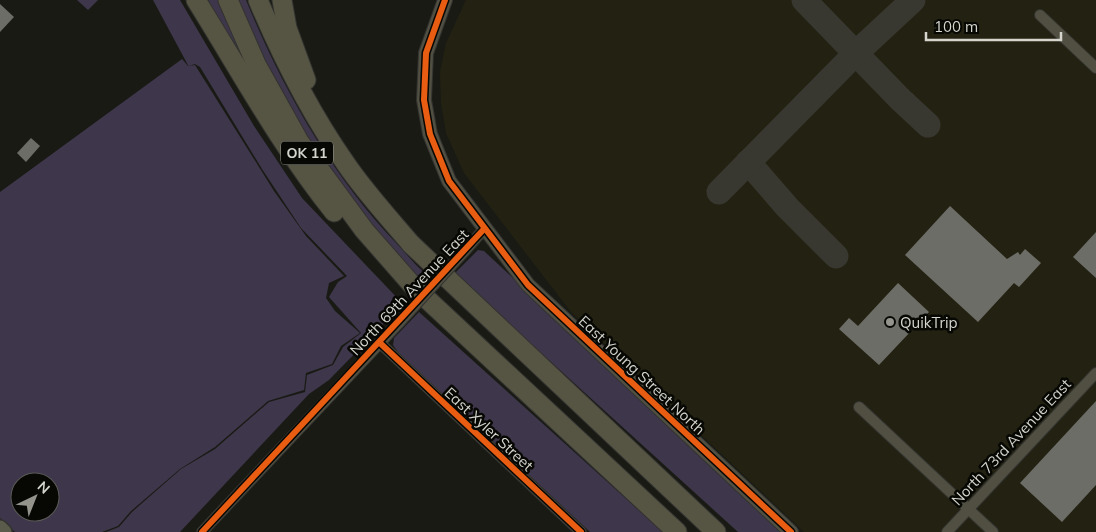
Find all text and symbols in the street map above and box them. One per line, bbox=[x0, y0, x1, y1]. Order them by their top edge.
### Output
scale bar bbox=[926, 10, 1061, 42]
text: 100 m bbox=[934, 17, 978, 36]
road number: OK 11 bbox=[281, 142, 333, 164]
street label: North 69th Avenue East bbox=[345, 225, 473, 359]
street label: East Young Street North bbox=[575, 311, 709, 439]
place label: QuikTrip bbox=[900, 313, 957, 332]
marker: QuikTrip bbox=[884, 316, 896, 328]
street label: North 73rd Avenue East bbox=[947, 375, 1075, 509]
street label: East Xyler Street bbox=[441, 383, 537, 475]
north arrow bbox=[10, 472, 60, 522]
text: N bbox=[34, 477, 54, 498]

